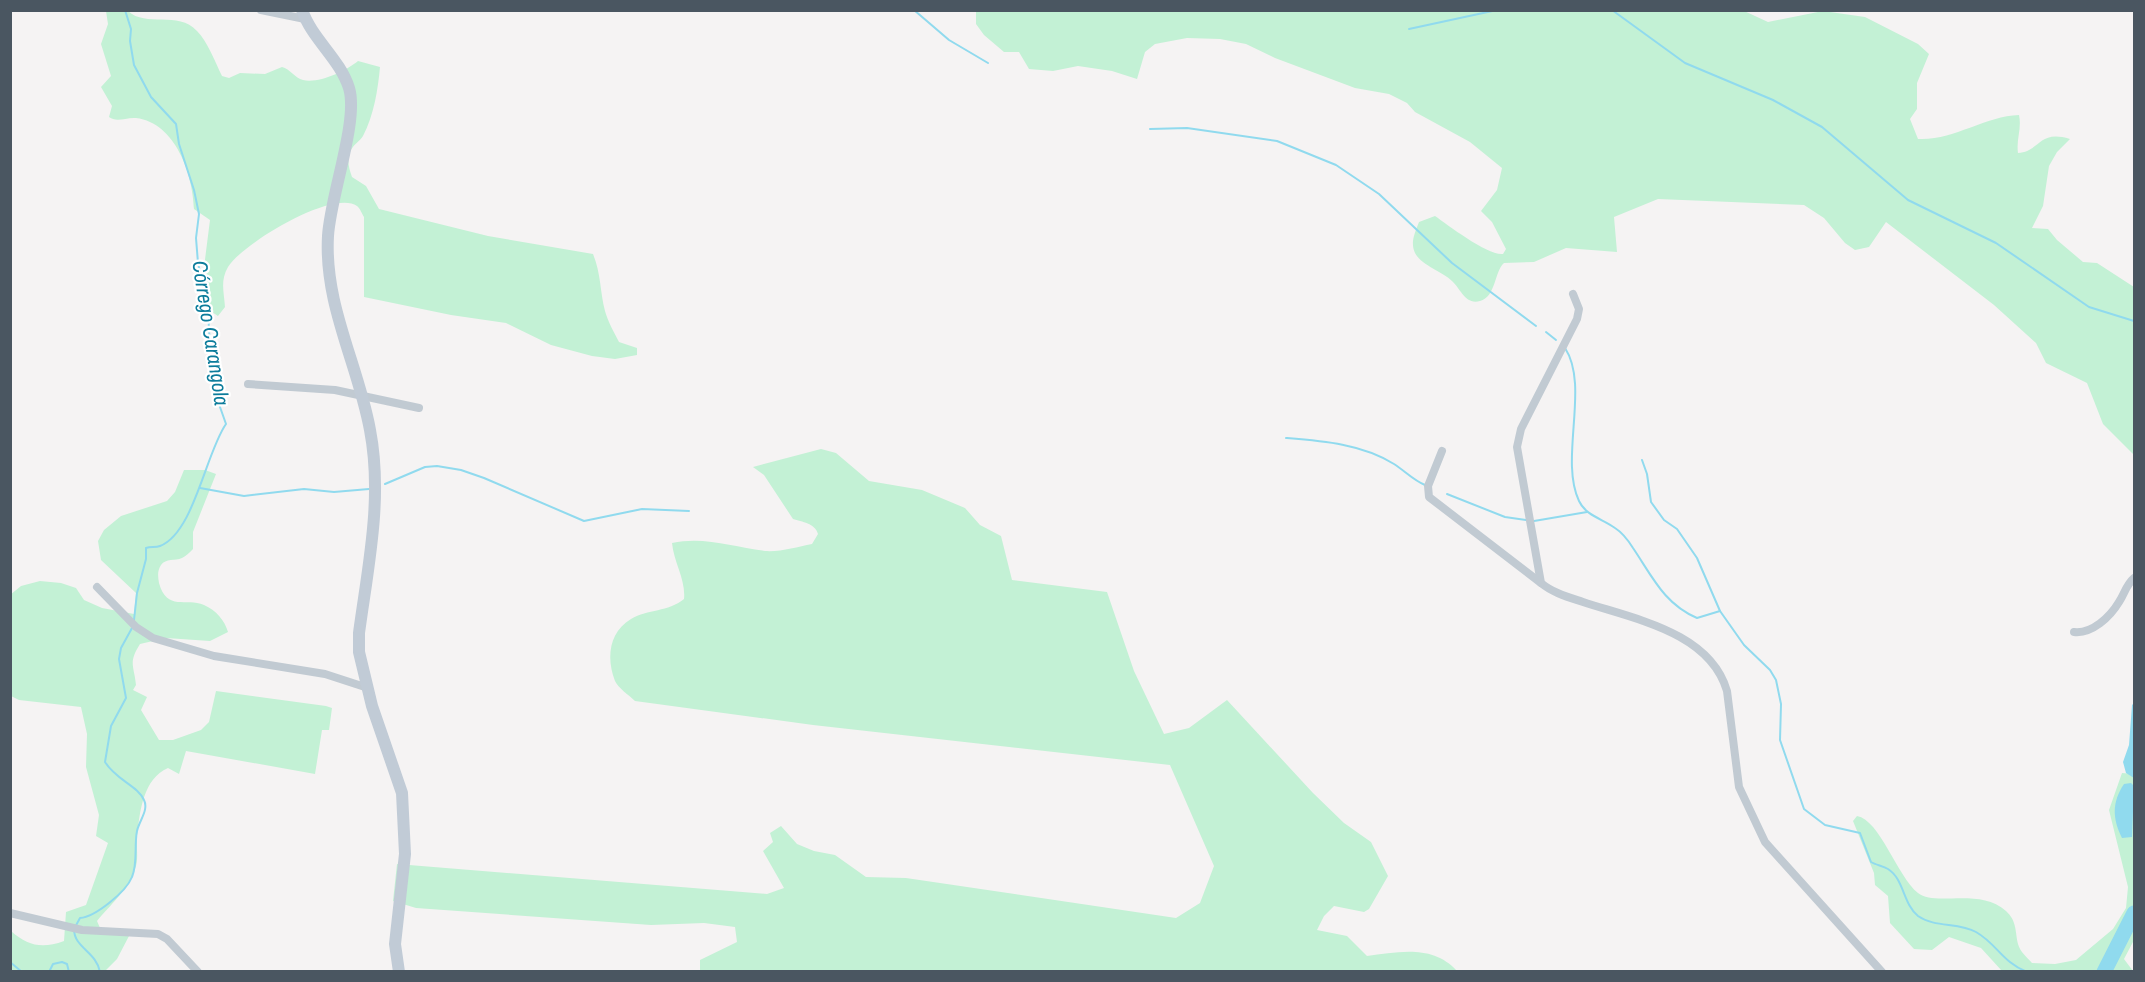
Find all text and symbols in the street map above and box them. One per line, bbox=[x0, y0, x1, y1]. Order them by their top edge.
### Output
water label: Córrego Carangola bbox=[185, 258, 237, 408]

